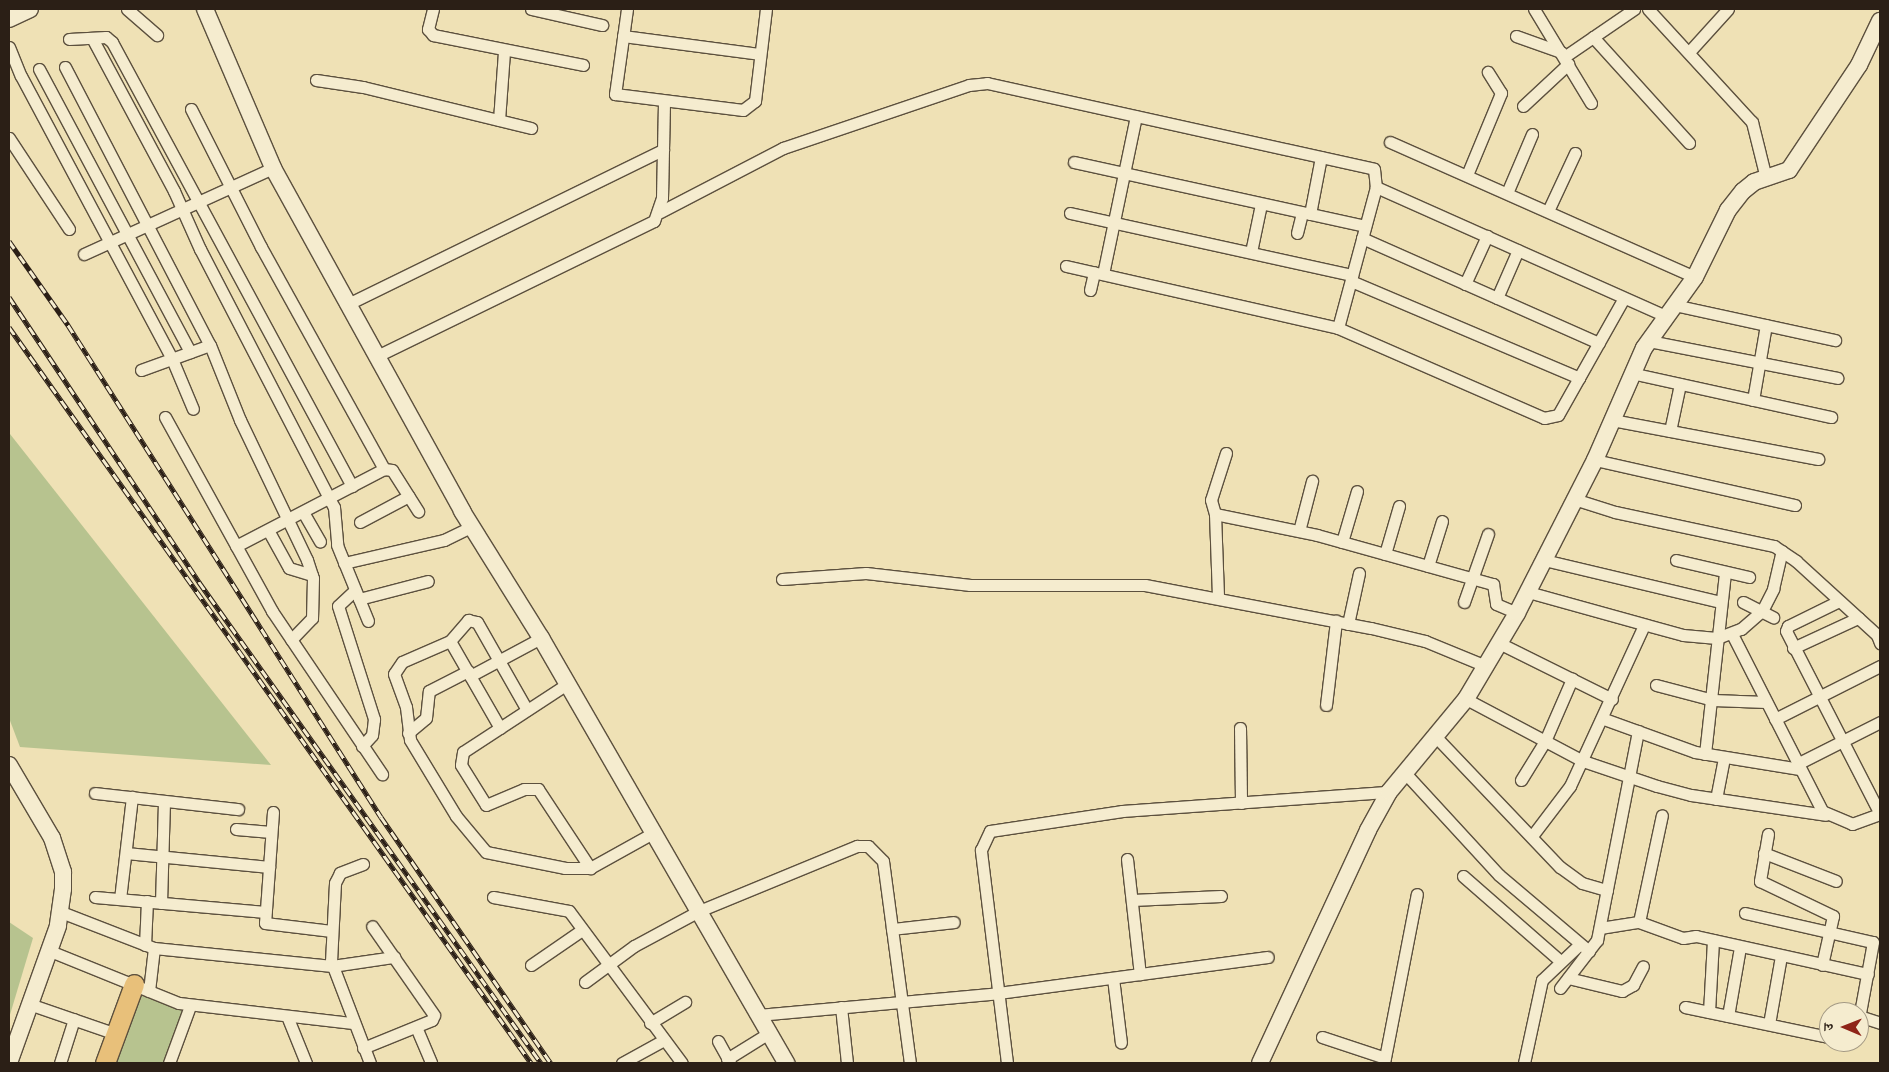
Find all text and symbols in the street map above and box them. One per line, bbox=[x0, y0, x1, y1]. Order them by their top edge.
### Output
north arrow bbox=[1819, 1002, 1869, 1052]
text: उ bbox=[1820, 1023, 1839, 1030]

